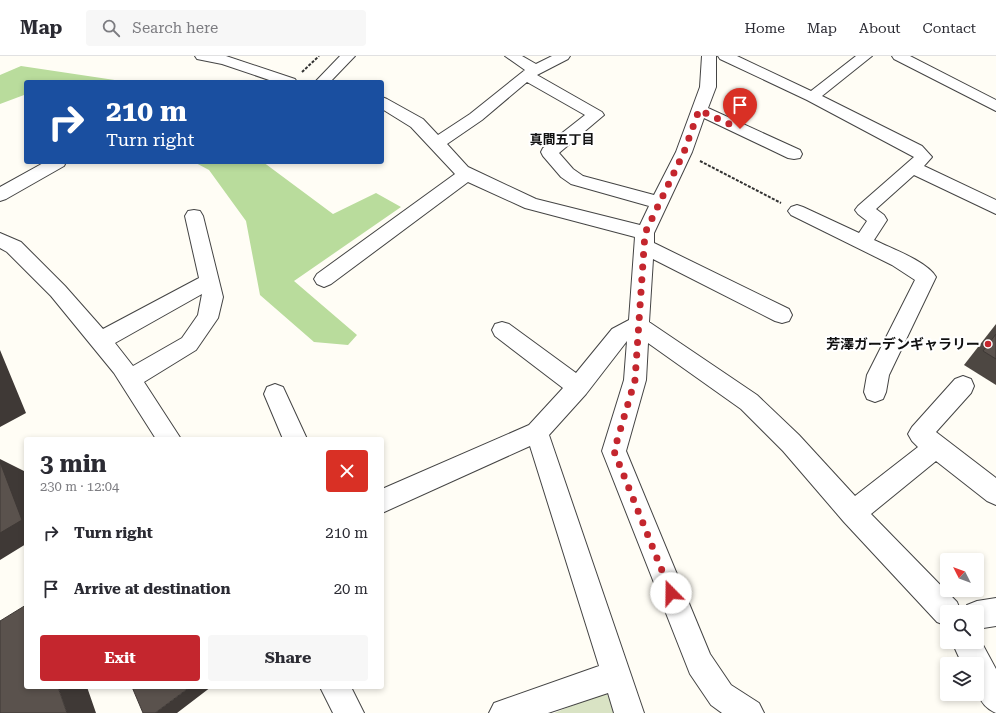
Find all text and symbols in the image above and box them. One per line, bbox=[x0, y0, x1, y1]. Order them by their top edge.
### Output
search box bbox=[86, 10, 366, 46]
text: Map bbox=[20, 16, 62, 39]
icon: search bbox=[100, 17, 122, 39]
text: Search here bbox=[132, 19, 218, 37]
text: Home bbox=[744, 20, 785, 36]
text: Map bbox=[807, 20, 837, 36]
text: About bbox=[859, 20, 901, 36]
text: Contact bbox=[923, 20, 976, 36]
pin bbox=[723, 88, 757, 129]
icon: arrive bbox=[729, 94, 751, 116]
text: 210 m bbox=[106, 95, 187, 128]
icon: right bbox=[40, 96, 92, 148]
text: Turn right bbox=[106, 129, 194, 150]
district label: 真間五丁目 bbox=[529, 132, 595, 147]
place label: 芳澤ガーデンギャラリー bbox=[826, 336, 980, 352]
marker: 芳澤ガーデンギャラリー bbox=[983, 339, 993, 349]
text: 3 min bbox=[40, 450, 107, 478]
button: close bbox=[326, 450, 368, 492]
text: 230 m · 12:04 bbox=[40, 479, 119, 494]
icon: right bbox=[40, 522, 62, 544]
text: Turn right bbox=[74, 524, 153, 542]
text: 210 m bbox=[325, 524, 368, 542]
north arrow bbox=[940, 553, 984, 597]
map controls bbox=[940, 553, 984, 701]
position arrow bbox=[650, 572, 692, 614]
icon: arrive bbox=[40, 578, 62, 600]
text: Arrive at destination bbox=[74, 580, 230, 598]
text: 20 m bbox=[334, 580, 368, 598]
button: search bbox=[940, 605, 984, 649]
button: Exit bbox=[40, 635, 200, 681]
button: Share bbox=[208, 635, 368, 681]
button: layers bbox=[940, 657, 984, 701]

